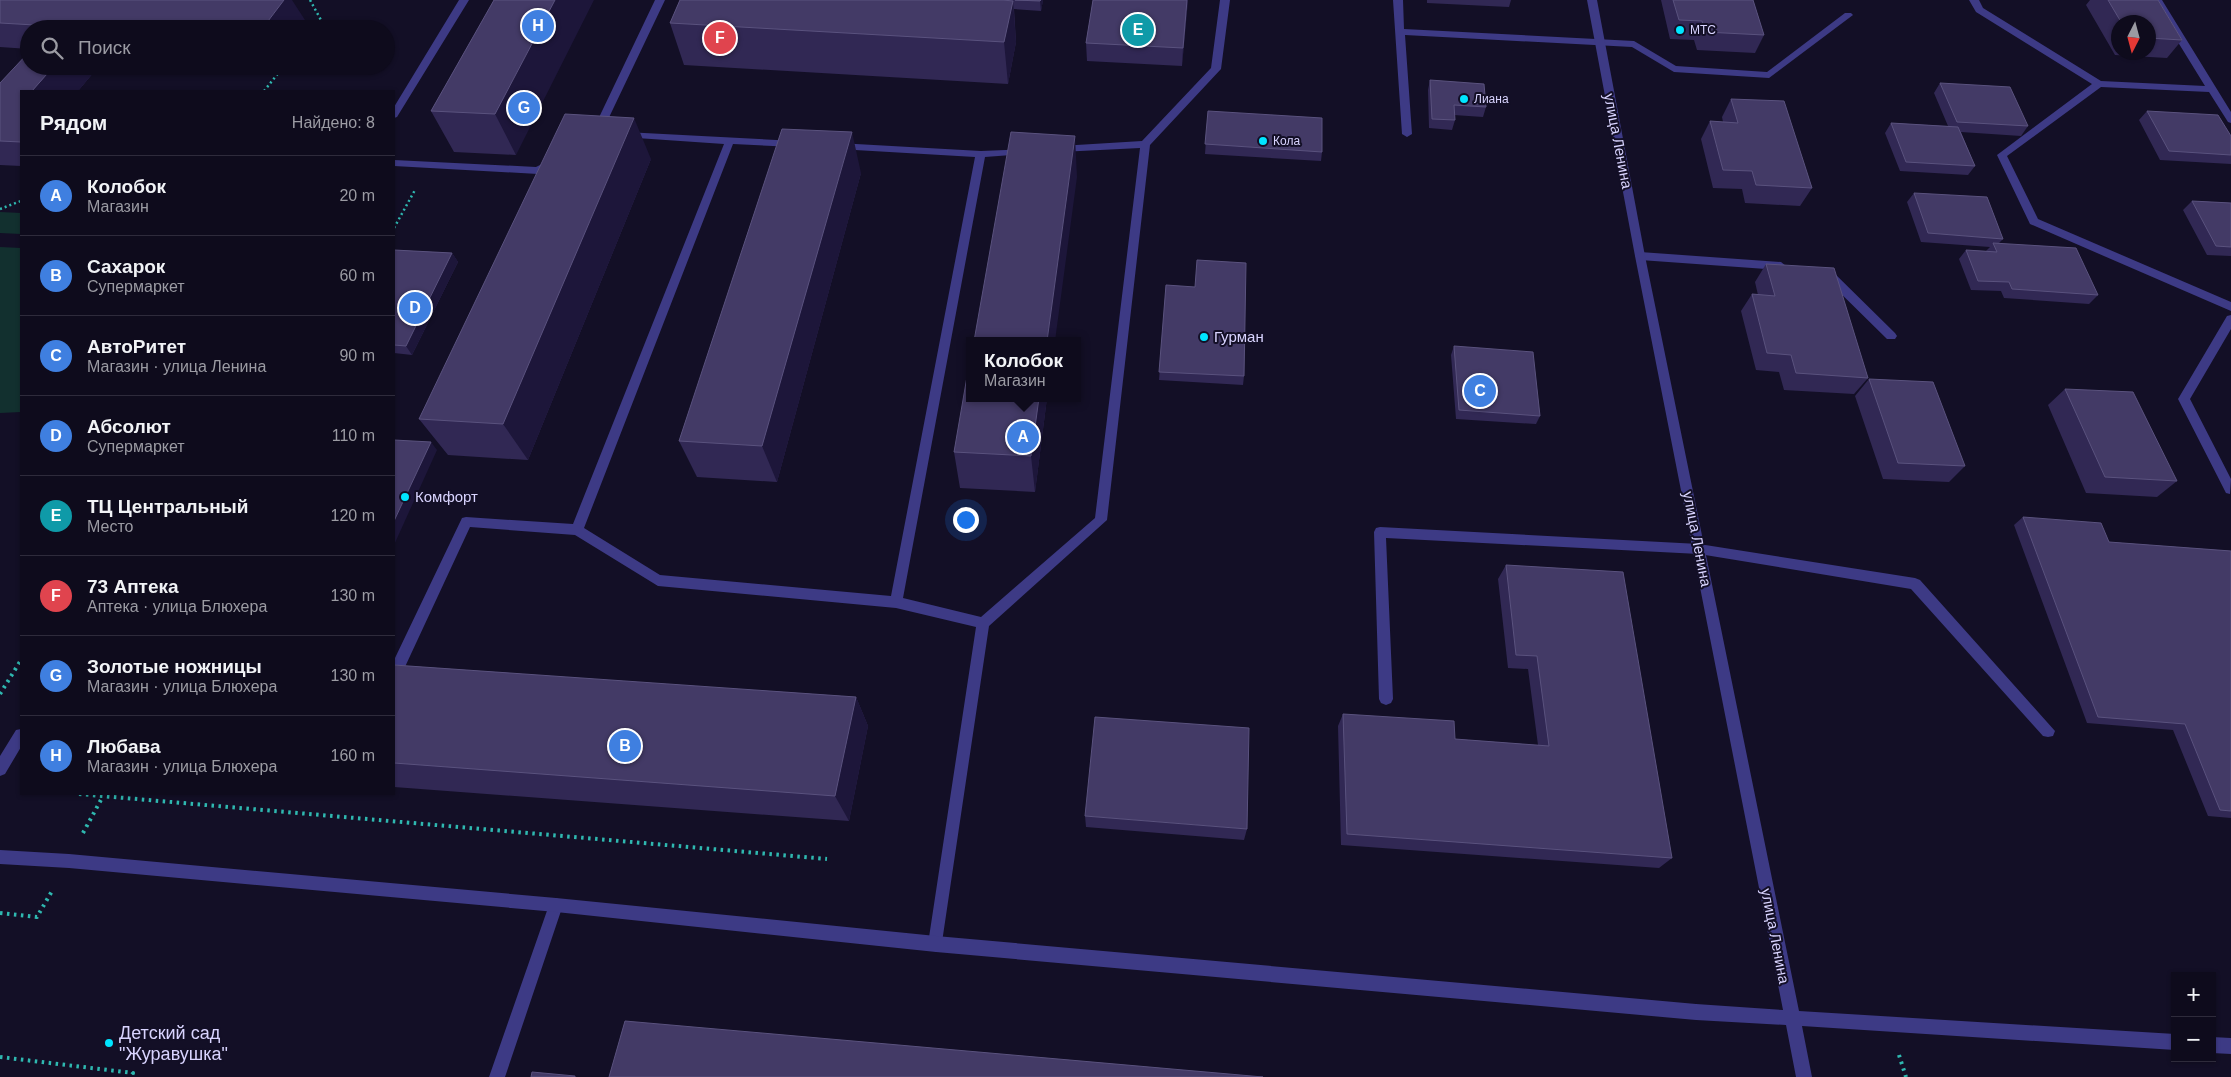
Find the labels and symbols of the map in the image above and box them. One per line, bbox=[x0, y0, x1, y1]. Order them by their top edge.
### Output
pin: H bbox=[522, 7, 554, 45]
pin: E bbox=[1122, 11, 1154, 49]
north arrow bbox=[2111, 15, 2156, 60]
pin: F bbox=[704, 19, 736, 57]
place label: МТС bbox=[1690, 23, 1716, 37]
marker: МТС bbox=[1674, 24, 1686, 36]
pin: G bbox=[508, 89, 540, 127]
place label: Лиана bbox=[1474, 92, 1509, 106]
street label: улица Ленина bbox=[1601, 92, 1636, 191]
marker: Лиана bbox=[1458, 93, 1470, 105]
place label: Кола bbox=[1273, 134, 1300, 148]
marker: Кола bbox=[1257, 135, 1269, 147]
pin: D bbox=[399, 289, 431, 327]
place label: Гурман bbox=[1214, 328, 1264, 345]
marker: Гурман bbox=[1198, 331, 1210, 343]
pin: C bbox=[1464, 372, 1496, 410]
pin: A bbox=[1007, 418, 1039, 456]
place label: Комфорт bbox=[415, 488, 478, 505]
street label: улица Ленина bbox=[1680, 490, 1715, 589]
marker: Комфорт bbox=[399, 491, 411, 503]
your location bbox=[953, 507, 979, 533]
pin: B bbox=[609, 727, 641, 765]
street label: улица Ленина bbox=[1758, 887, 1793, 986]
place label: Детский сад "Журавушка" bbox=[119, 1023, 228, 1064]
marker: Детский сад "Журавушка" bbox=[103, 1037, 115, 1049]

